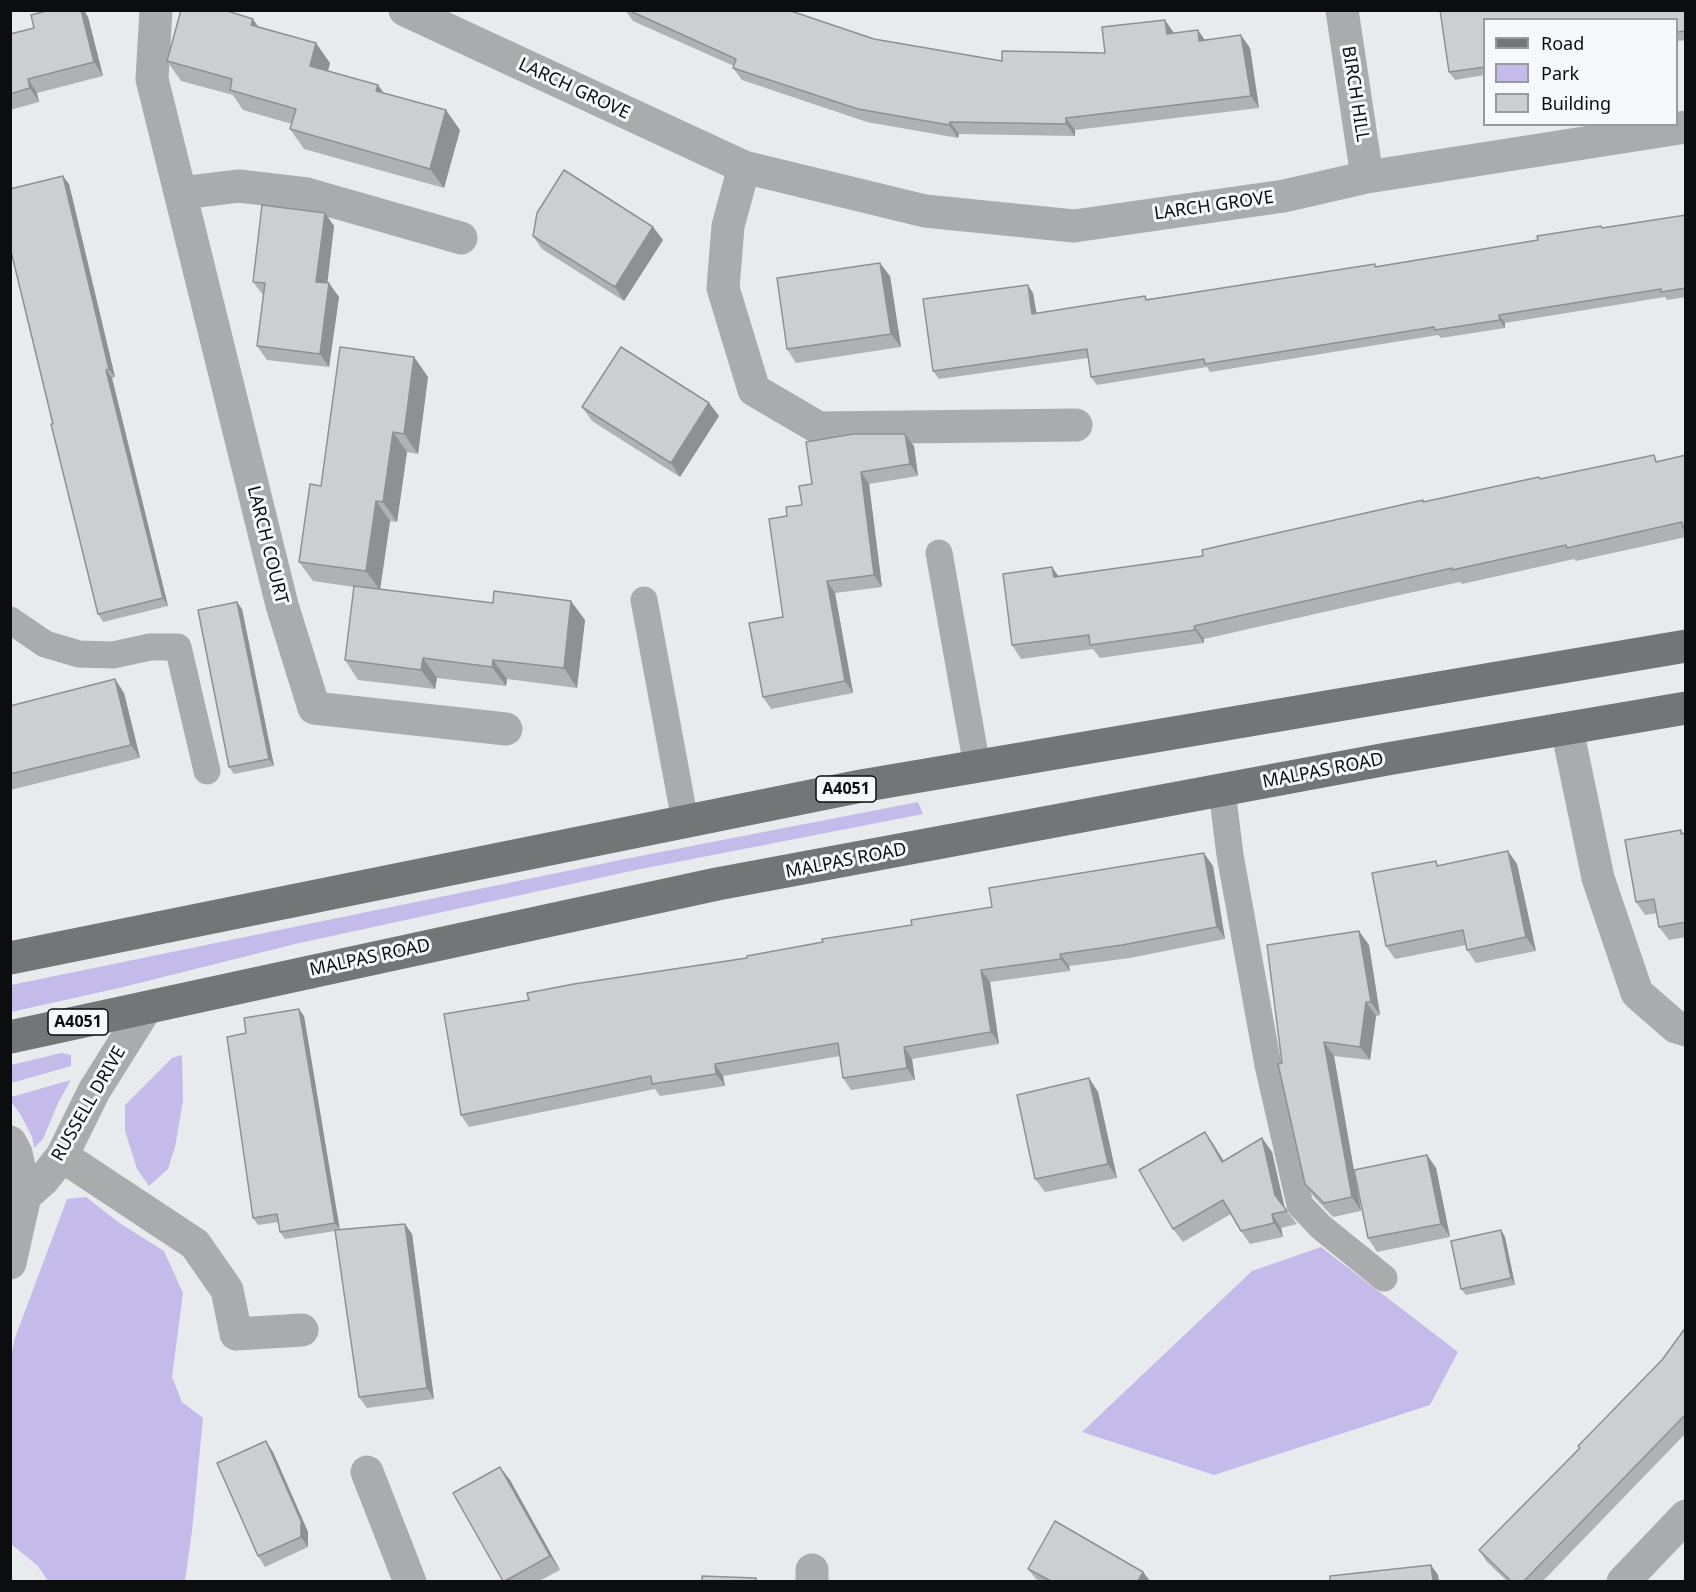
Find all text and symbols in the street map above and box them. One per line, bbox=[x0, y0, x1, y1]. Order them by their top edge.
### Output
legend bbox=[1483, 18, 1678, 126]
text: Road bbox=[1541, 31, 1584, 55]
street label: BIRCH HILL bbox=[1337, 45, 1373, 143]
street label: LARCH GROVE bbox=[515, 54, 633, 124]
text: Park bbox=[1541, 61, 1579, 85]
text: Building bbox=[1541, 91, 1611, 115]
street label: LARCH GROVE bbox=[1153, 187, 1275, 225]
street label: LARCH COURT bbox=[242, 484, 292, 606]
street label: MALPAS ROAD bbox=[1261, 749, 1385, 793]
road number: A4051 bbox=[816, 776, 876, 802]
street label: MALPAS ROAD bbox=[784, 839, 908, 883]
street label: MALPAS ROAD bbox=[308, 935, 432, 981]
road number: A4051 bbox=[48, 1009, 108, 1035]
street label: RUSSELL DRIVE bbox=[47, 1043, 131, 1165]

